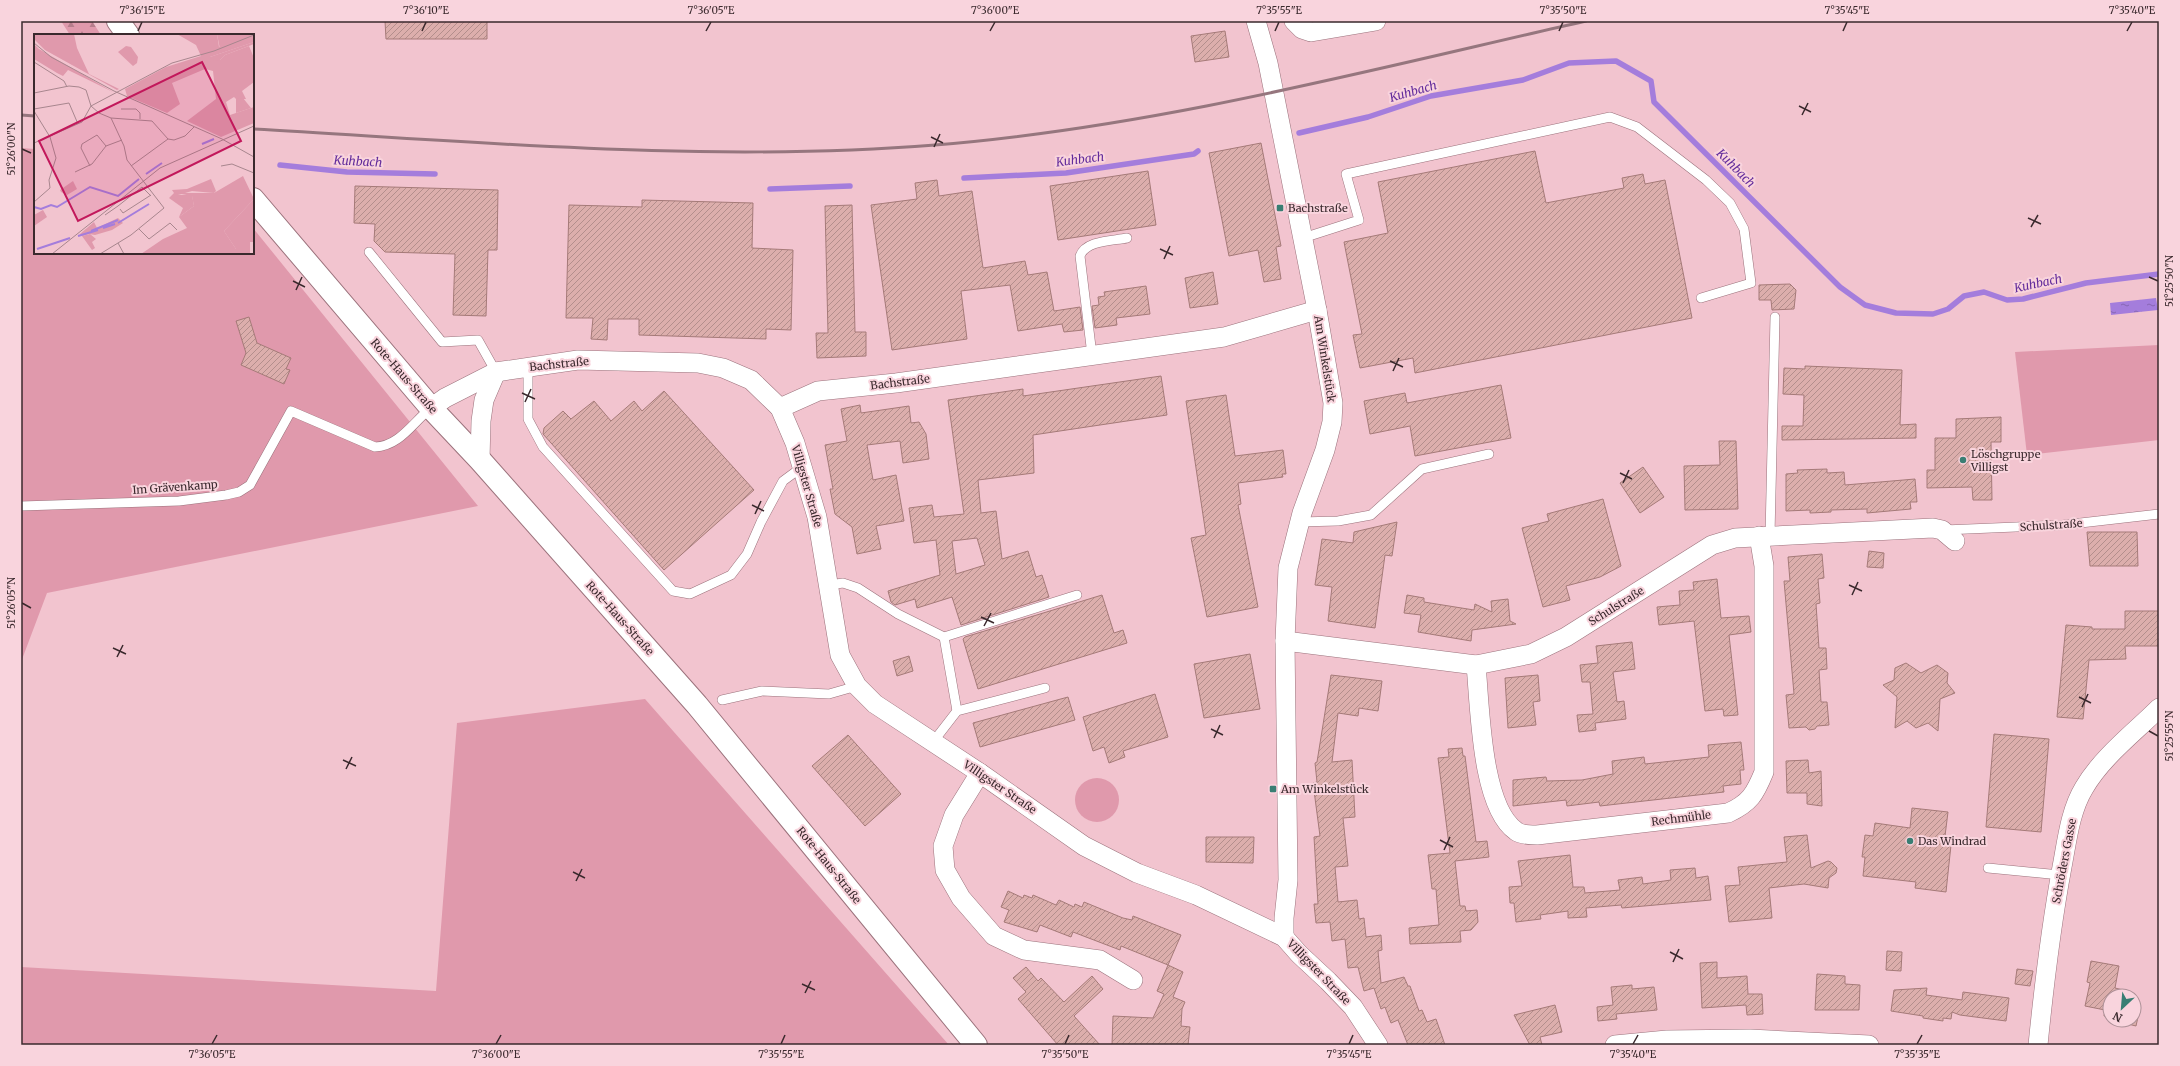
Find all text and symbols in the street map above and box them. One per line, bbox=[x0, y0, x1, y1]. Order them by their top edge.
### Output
text: 7°36'15"E bbox=[119, 4, 165, 17]
text: 7°36'10"E bbox=[403, 4, 450, 17]
text: 7°36'05"E bbox=[688, 4, 735, 17]
text: 7°36'00"E bbox=[971, 4, 1020, 17]
text: 7°35'55"E bbox=[1256, 4, 1302, 17]
text: 7°35'50"E bbox=[1540, 4, 1587, 17]
text: 7°35'45"E bbox=[1825, 4, 1870, 17]
text: 7°35'40"E bbox=[2109, 4, 2156, 17]
inset map bbox=[34, 34, 254, 254]
water label: Kuhbach bbox=[1387, 77, 1438, 105]
text: 51°26'00"N bbox=[5, 122, 18, 176]
water label: Kuhbach bbox=[1713, 145, 1758, 190]
water label: Kuhbach bbox=[1054, 149, 1105, 170]
water label: Kuhbach bbox=[332, 152, 383, 170]
place label: Bachstraße bbox=[1288, 201, 1348, 215]
marker: Bachstraße bbox=[1275, 203, 1285, 213]
text: 51°25'50"N bbox=[2163, 255, 2176, 307]
water label: Kuhbach bbox=[2012, 271, 2063, 296]
street label: Am Winkelstück bbox=[1311, 314, 1339, 403]
street label: Rote-Haus-Straße bbox=[368, 336, 441, 417]
street label: Bachstraße bbox=[529, 354, 590, 374]
street label: Bachstraße bbox=[869, 371, 931, 393]
street label: Villigster Straße bbox=[788, 442, 826, 529]
place label: Löschgruppe Villigst bbox=[1970, 447, 2041, 474]
marker: Löschgruppe Villigst bbox=[1958, 455, 1968, 465]
street label: Im Grävenkamp bbox=[132, 477, 218, 497]
street label: Schulstraße bbox=[2019, 516, 2083, 534]
text: 51°26'05"N bbox=[5, 577, 18, 629]
street label: Rote-Haus-Straße bbox=[583, 578, 657, 658]
street label: Schulstraße bbox=[1586, 583, 1647, 629]
text: 51°25'55"N bbox=[2163, 710, 2176, 762]
street label: Villigster Straße bbox=[960, 757, 1039, 817]
place label: Am Winkelstück bbox=[1280, 782, 1369, 796]
marker: Am Winkelstück bbox=[1268, 784, 1278, 794]
street label: Rechmühle bbox=[1650, 807, 1712, 829]
street label: Schröders Gasse bbox=[2049, 817, 2079, 905]
street label: Rote-Haus-Straße bbox=[794, 824, 864, 906]
place label: Das Windrad bbox=[1918, 834, 1986, 848]
marker: Das Windrad bbox=[1905, 836, 1915, 846]
street label: Villigster Straße bbox=[1284, 936, 1354, 1008]
north arrow bbox=[2102, 988, 2142, 1028]
text: N bbox=[2110, 1009, 2125, 1025]
text: 7°36'05"E bbox=[189, 1048, 236, 1061]
text: 7°36'00"E bbox=[472, 1048, 521, 1061]
text: 7°35'55"E bbox=[758, 1048, 804, 1061]
text: 7°35'50"E bbox=[1042, 1048, 1089, 1061]
text: 7°35'45"E bbox=[1327, 1048, 1372, 1061]
text: 7°35'40"E bbox=[1610, 1048, 1657, 1061]
text: 7°35'35"E bbox=[1894, 1048, 1941, 1061]

